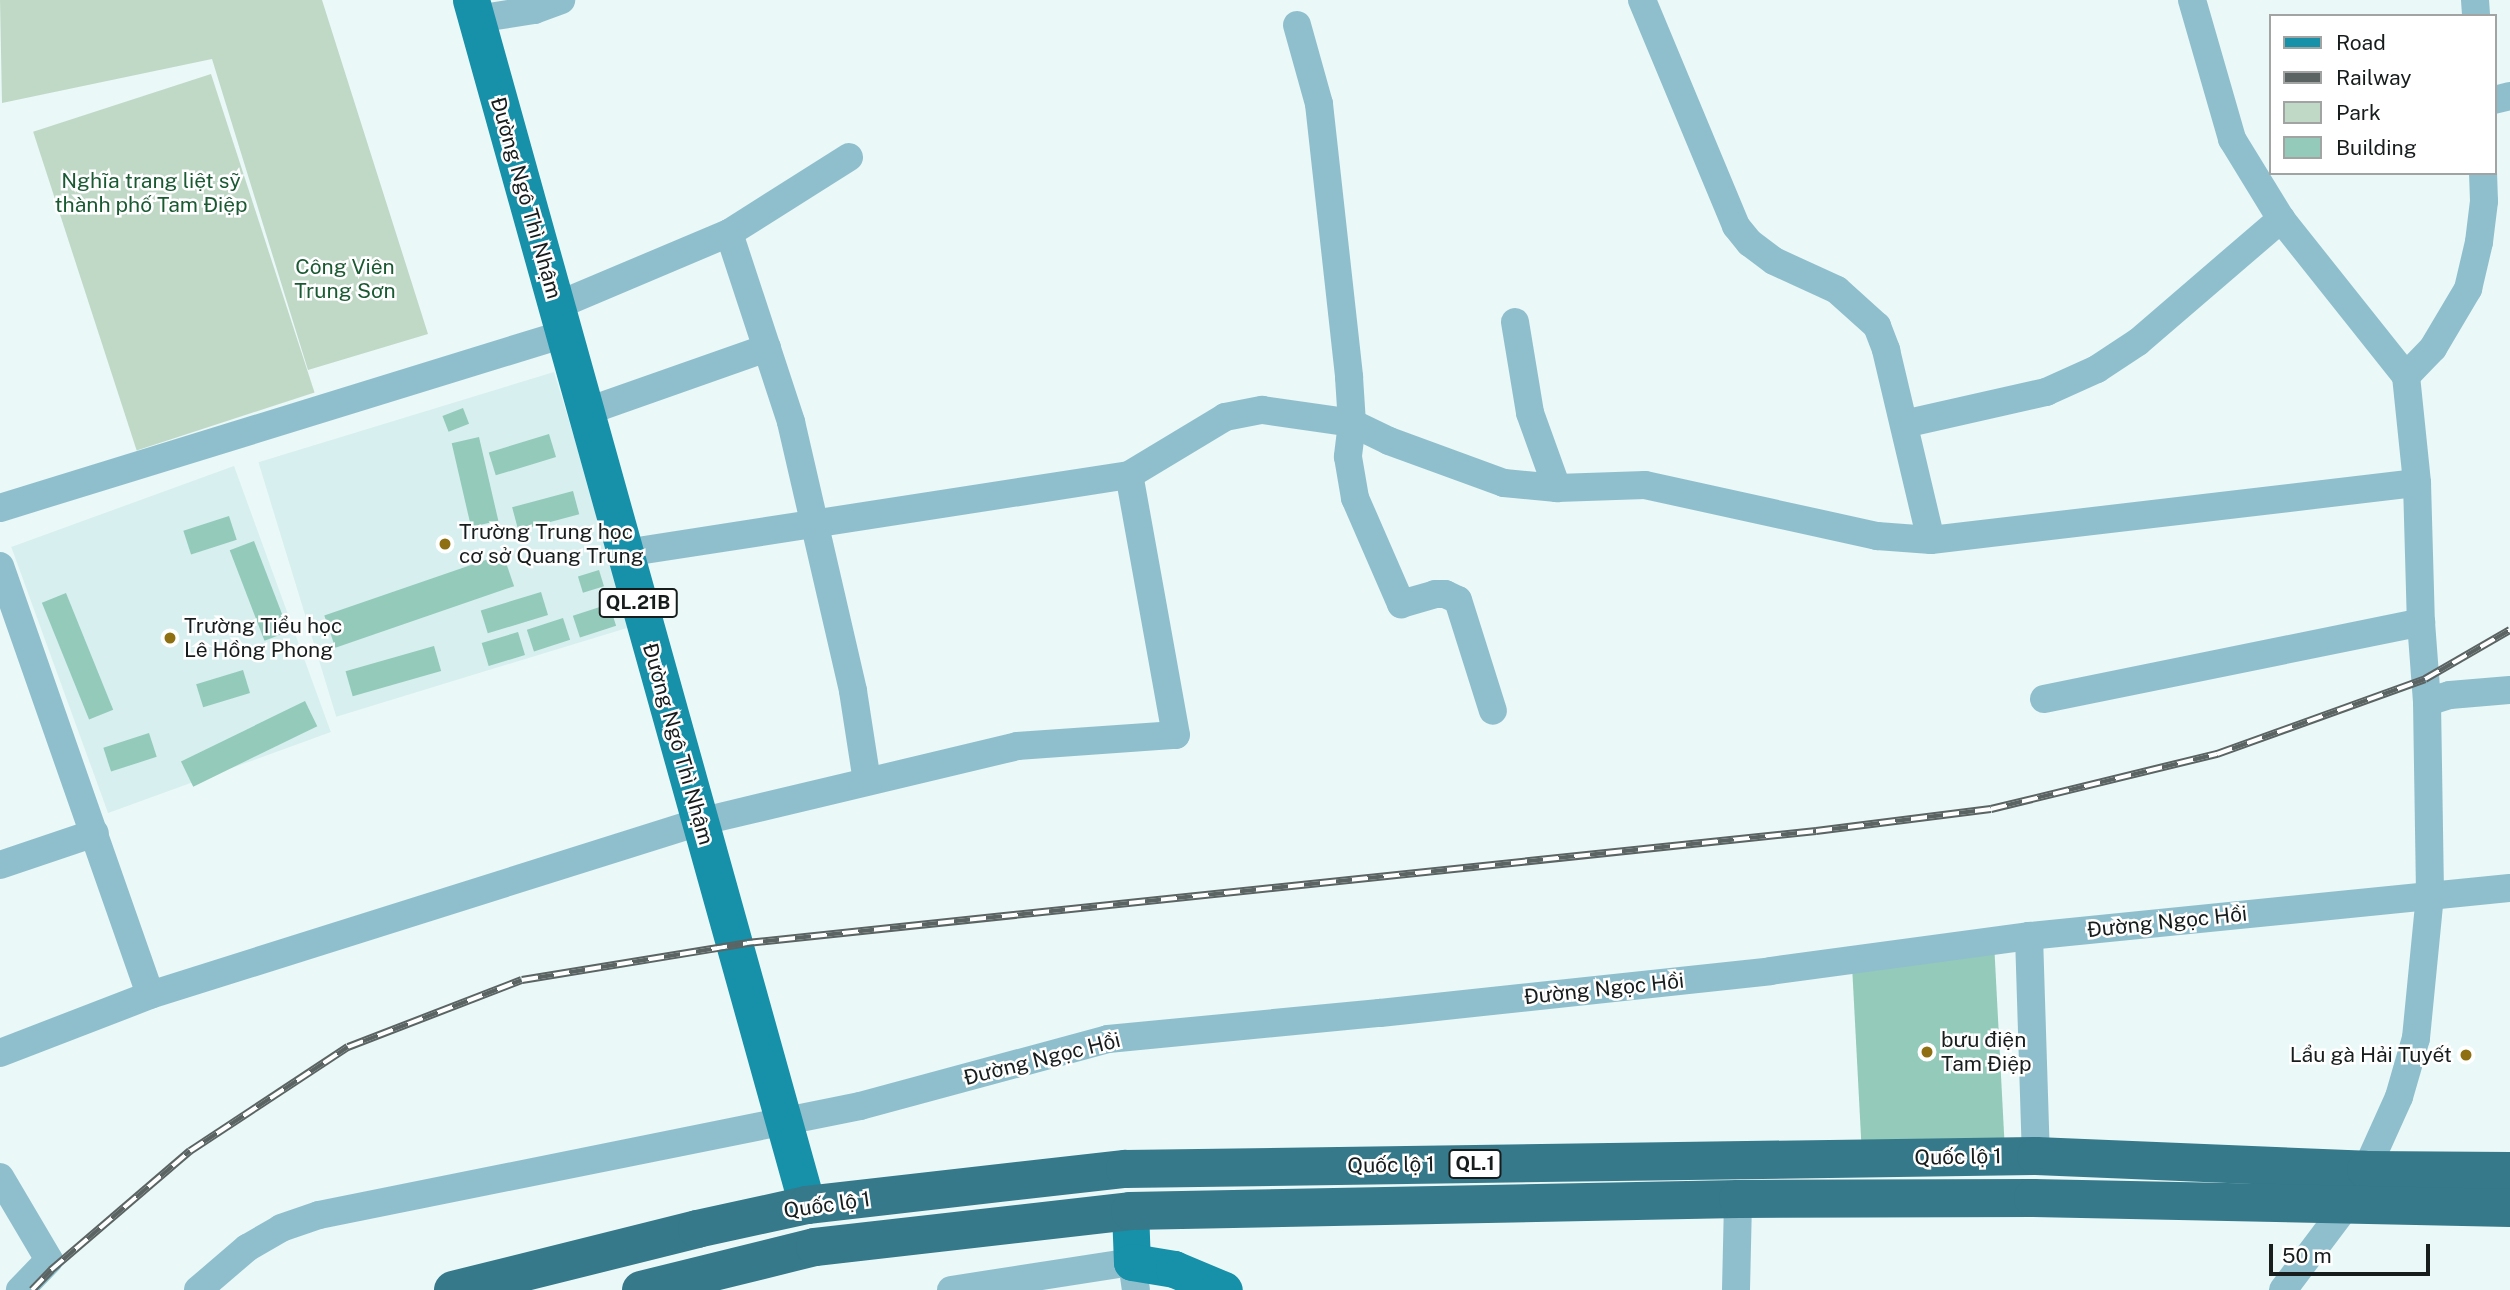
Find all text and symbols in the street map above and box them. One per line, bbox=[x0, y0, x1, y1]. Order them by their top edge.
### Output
legend bbox=[2268, 14, 2496, 175]
text: Road bbox=[2336, 30, 2386, 55]
text: Railway bbox=[2336, 65, 2412, 90]
street label: Đường Ngô Thì Nhậm bbox=[485, 94, 567, 302]
text: Park bbox=[2336, 100, 2381, 125]
text: Building bbox=[2336, 135, 2417, 160]
park label: Nghĩa trang liệt sỹ thành phố Tam Điệp bbox=[54, 168, 248, 218]
park label: Công Viên Trung Sơn bbox=[294, 254, 396, 304]
place label: Trường Trung học cơ sở Quang Trung bbox=[459, 519, 644, 569]
marker: Trường Trung học cơ sở Quang Trung bbox=[437, 536, 453, 552]
road number: QL.21B bbox=[598, 588, 678, 618]
place label: Trường Tiểu học Lê Hồng Phong bbox=[184, 613, 342, 663]
marker: Trường Tiểu học Lê Hồng Phong bbox=[162, 630, 178, 646]
street label: Đường Ngô Thì Nhậm bbox=[637, 640, 719, 848]
street label: Đường Ngọc Hồi bbox=[2086, 901, 2248, 943]
street label: Đường Ngọc Hồi bbox=[1523, 968, 1685, 1010]
street label: Đường Ngọc Hồi bbox=[961, 1027, 1123, 1091]
place label: bưu điện Tam Điệp bbox=[1941, 1027, 2032, 1077]
place label: Lẩu gà Hải Tuyết bbox=[2290, 1042, 2452, 1068]
marker: bưu điện Tam Điệp bbox=[1919, 1044, 1935, 1060]
marker: Lẩu gà Hải Tuyết bbox=[2458, 1047, 2474, 1063]
street label: Quốc lộ 1 bbox=[1914, 1144, 2002, 1170]
road number: QL.1 bbox=[1447, 1148, 1503, 1180]
street label: Quốc lộ 1 bbox=[1347, 1152, 1435, 1178]
street label: Quốc lộ 1 bbox=[782, 1186, 872, 1224]
scale bar bbox=[2272, 1230, 2433, 1274]
text: 50 m bbox=[2282, 1243, 2332, 1268]

